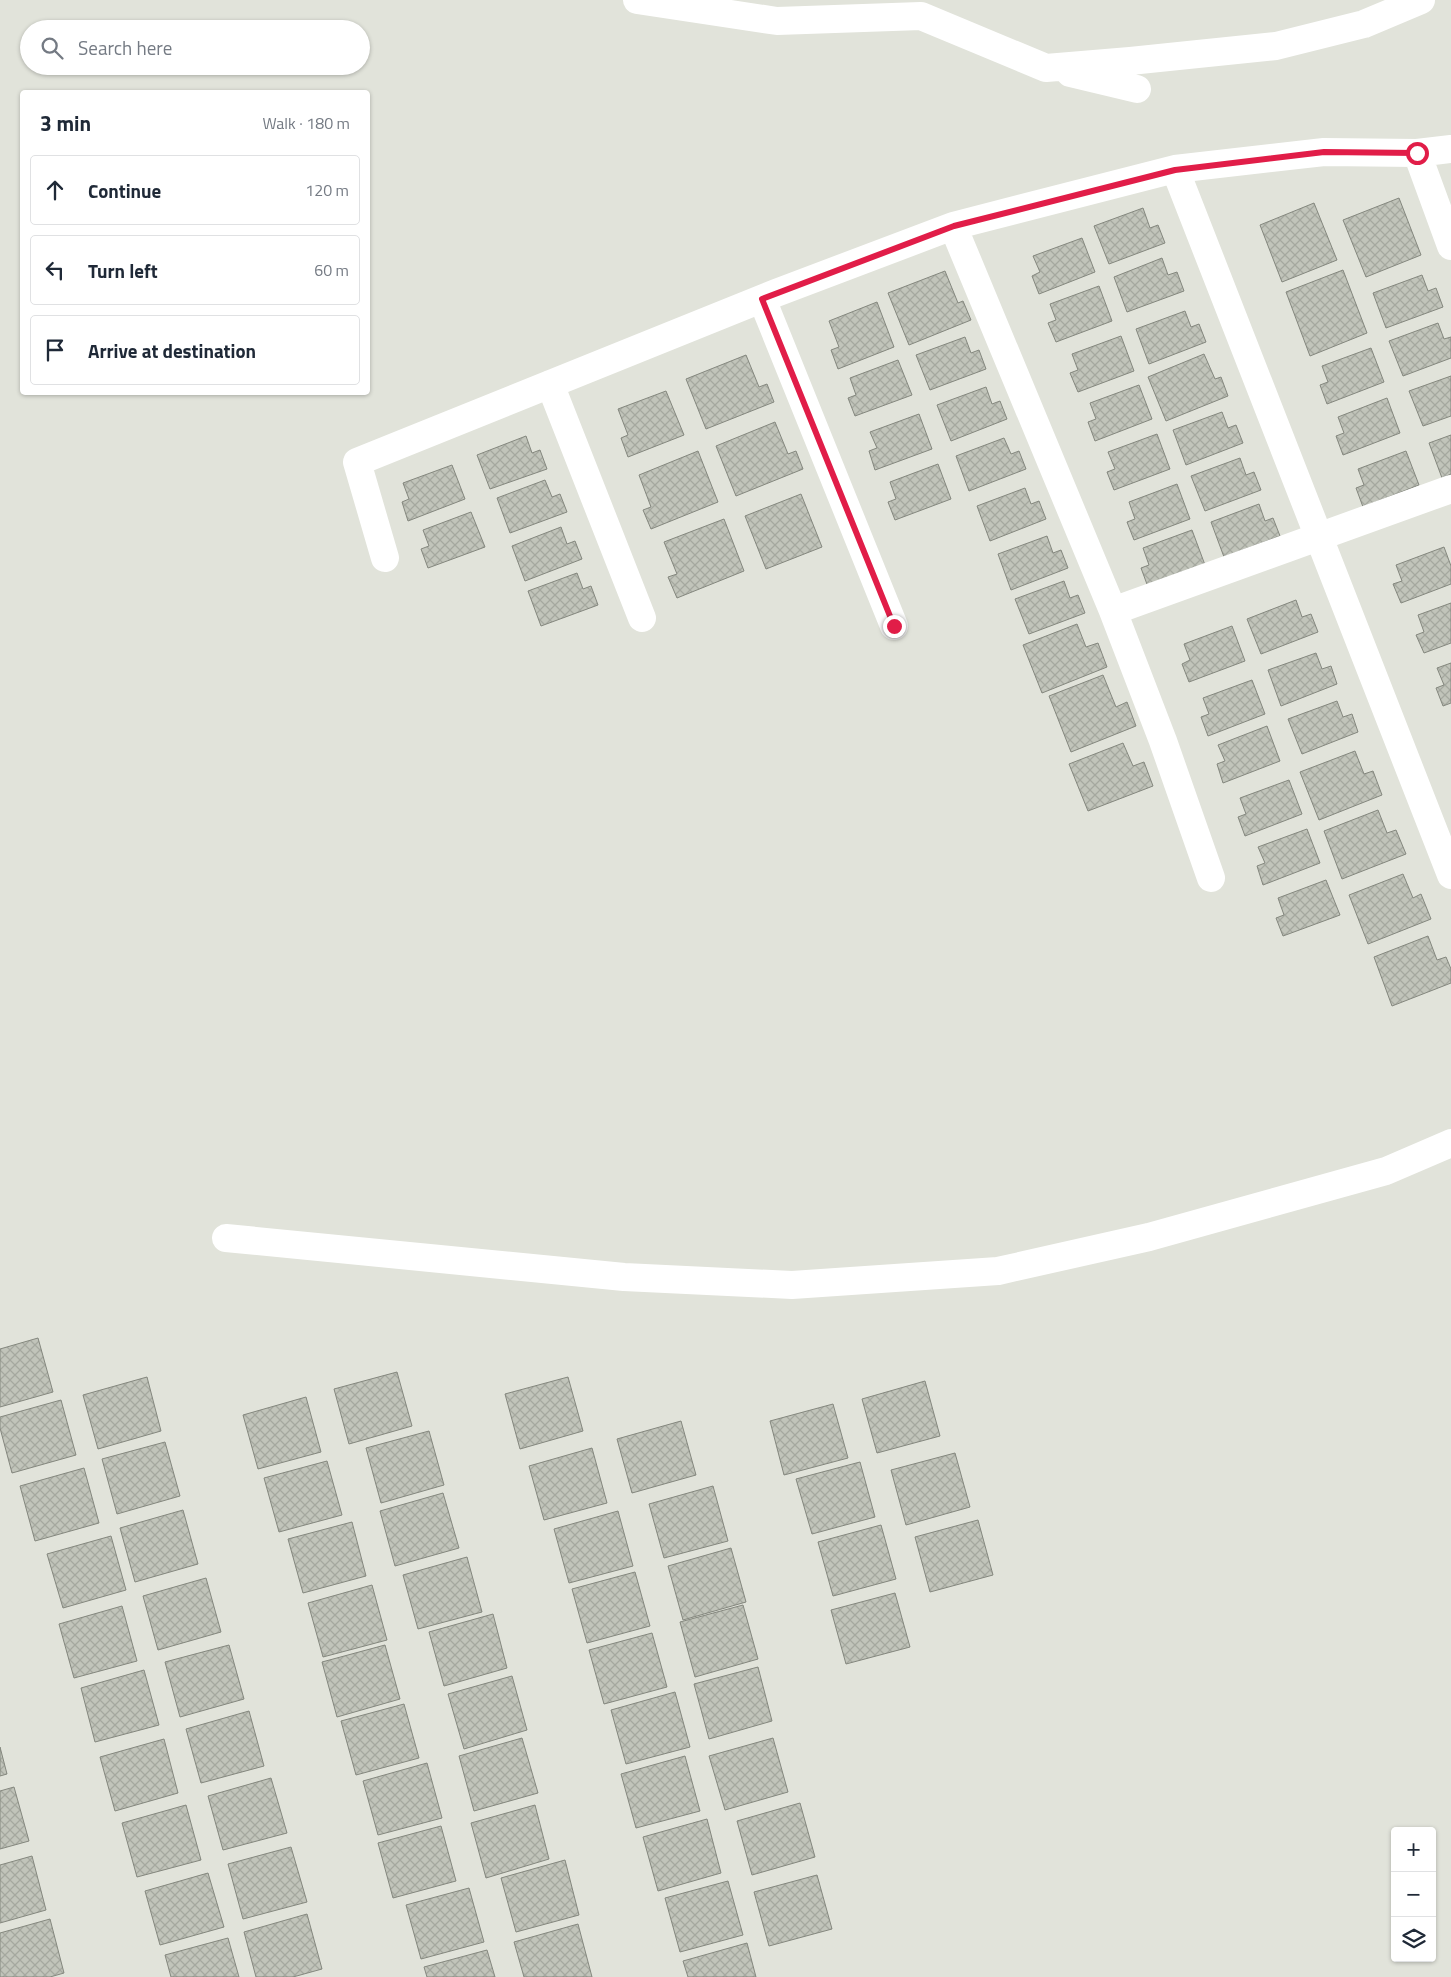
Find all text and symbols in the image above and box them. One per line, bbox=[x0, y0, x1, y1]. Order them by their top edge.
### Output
search box bbox=[20, 20, 370, 75]
text: Search here bbox=[78, 33, 172, 62]
icon: search bbox=[38, 34, 66, 62]
text: 3 min bbox=[40, 107, 91, 139]
text: Walk · 180 m bbox=[262, 111, 350, 135]
route start bbox=[1406, 142, 1429, 165]
icon: ahead bbox=[41, 176, 69, 204]
text: Continue bbox=[88, 176, 161, 205]
text: 120 m bbox=[305, 178, 349, 202]
icon: left bbox=[41, 256, 69, 284]
text: Turn left bbox=[88, 256, 158, 285]
text: 60 m bbox=[314, 258, 349, 282]
icon: arrive bbox=[41, 336, 69, 364]
text: Arrive at destination bbox=[88, 336, 256, 365]
route end bbox=[883, 615, 906, 638]
map controls bbox=[1391, 1827, 1436, 1962]
button: + bbox=[1391, 1827, 1436, 1872]
button: − bbox=[1391, 1872, 1436, 1917]
button: layers bbox=[1391, 1917, 1436, 1962]

